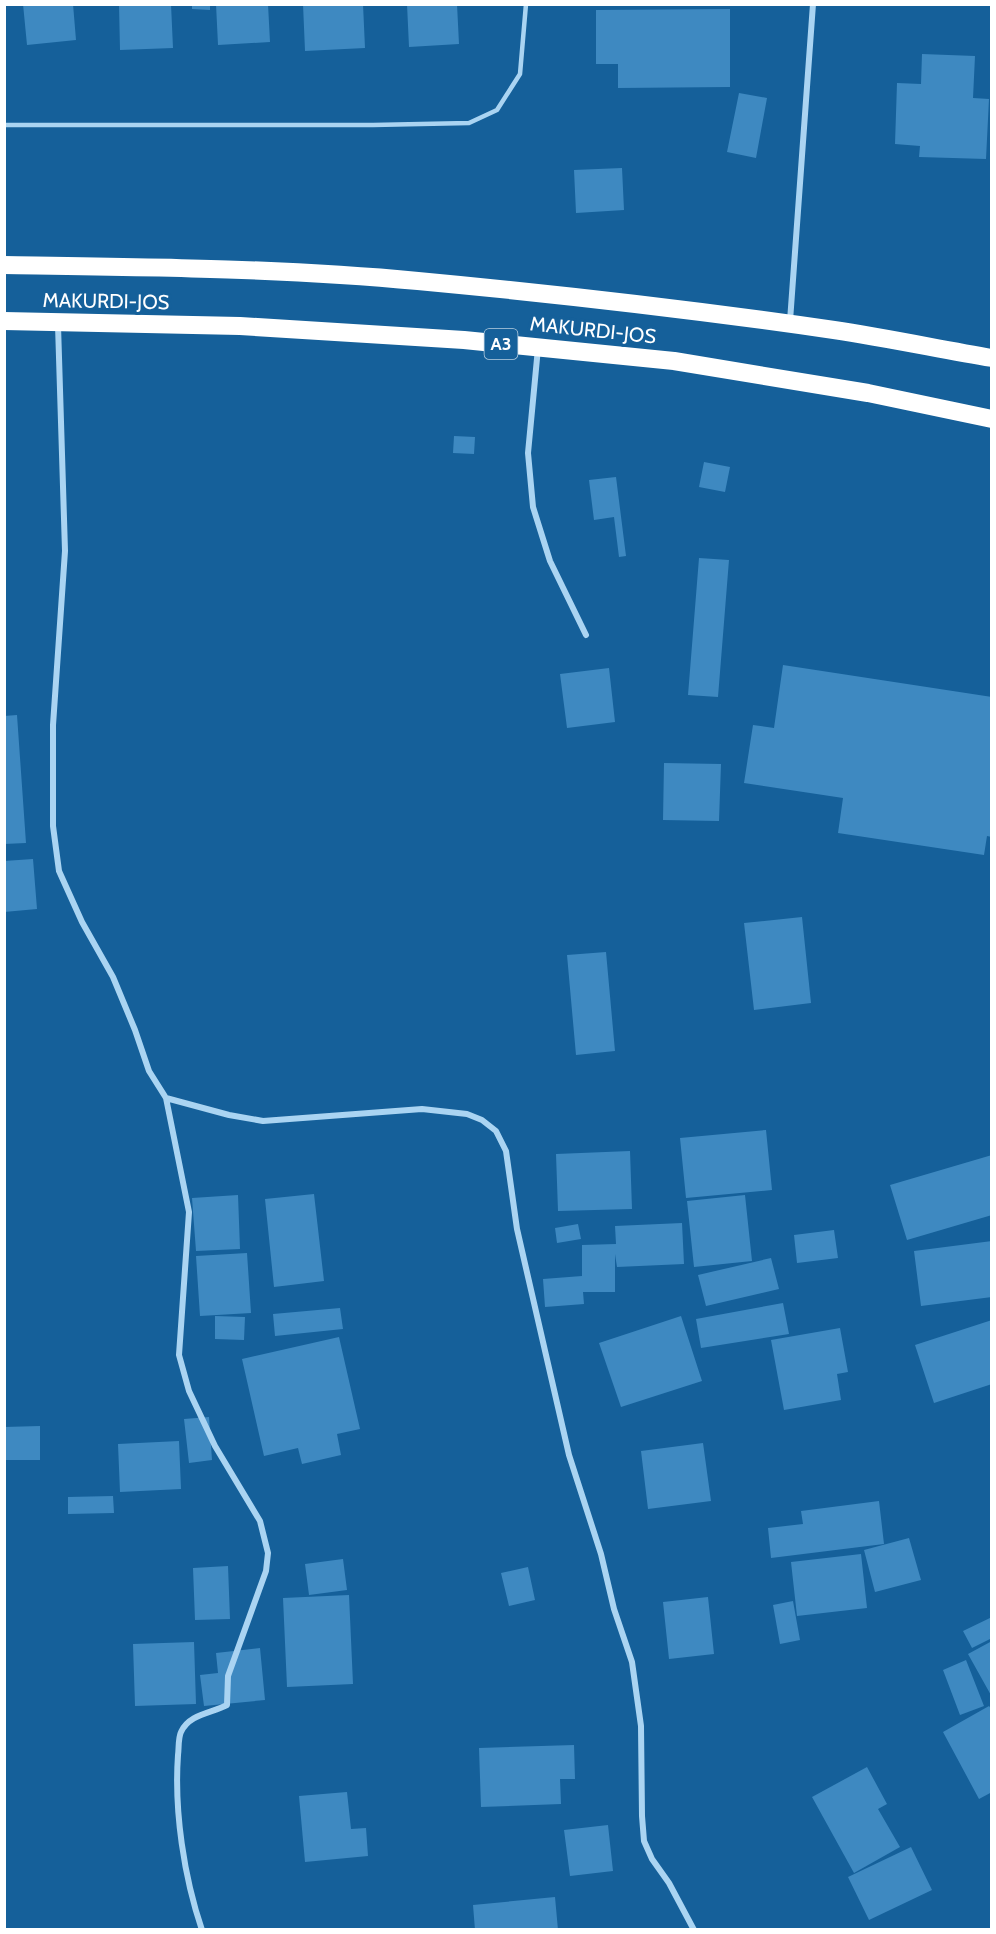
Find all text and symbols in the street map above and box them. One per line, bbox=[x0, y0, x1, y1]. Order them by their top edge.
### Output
street label: MAKURDI-JOS bbox=[42, 288, 170, 314]
street label: MAKURDI-JOS bbox=[529, 311, 658, 349]
road number: A3 bbox=[484, 329, 518, 359]

